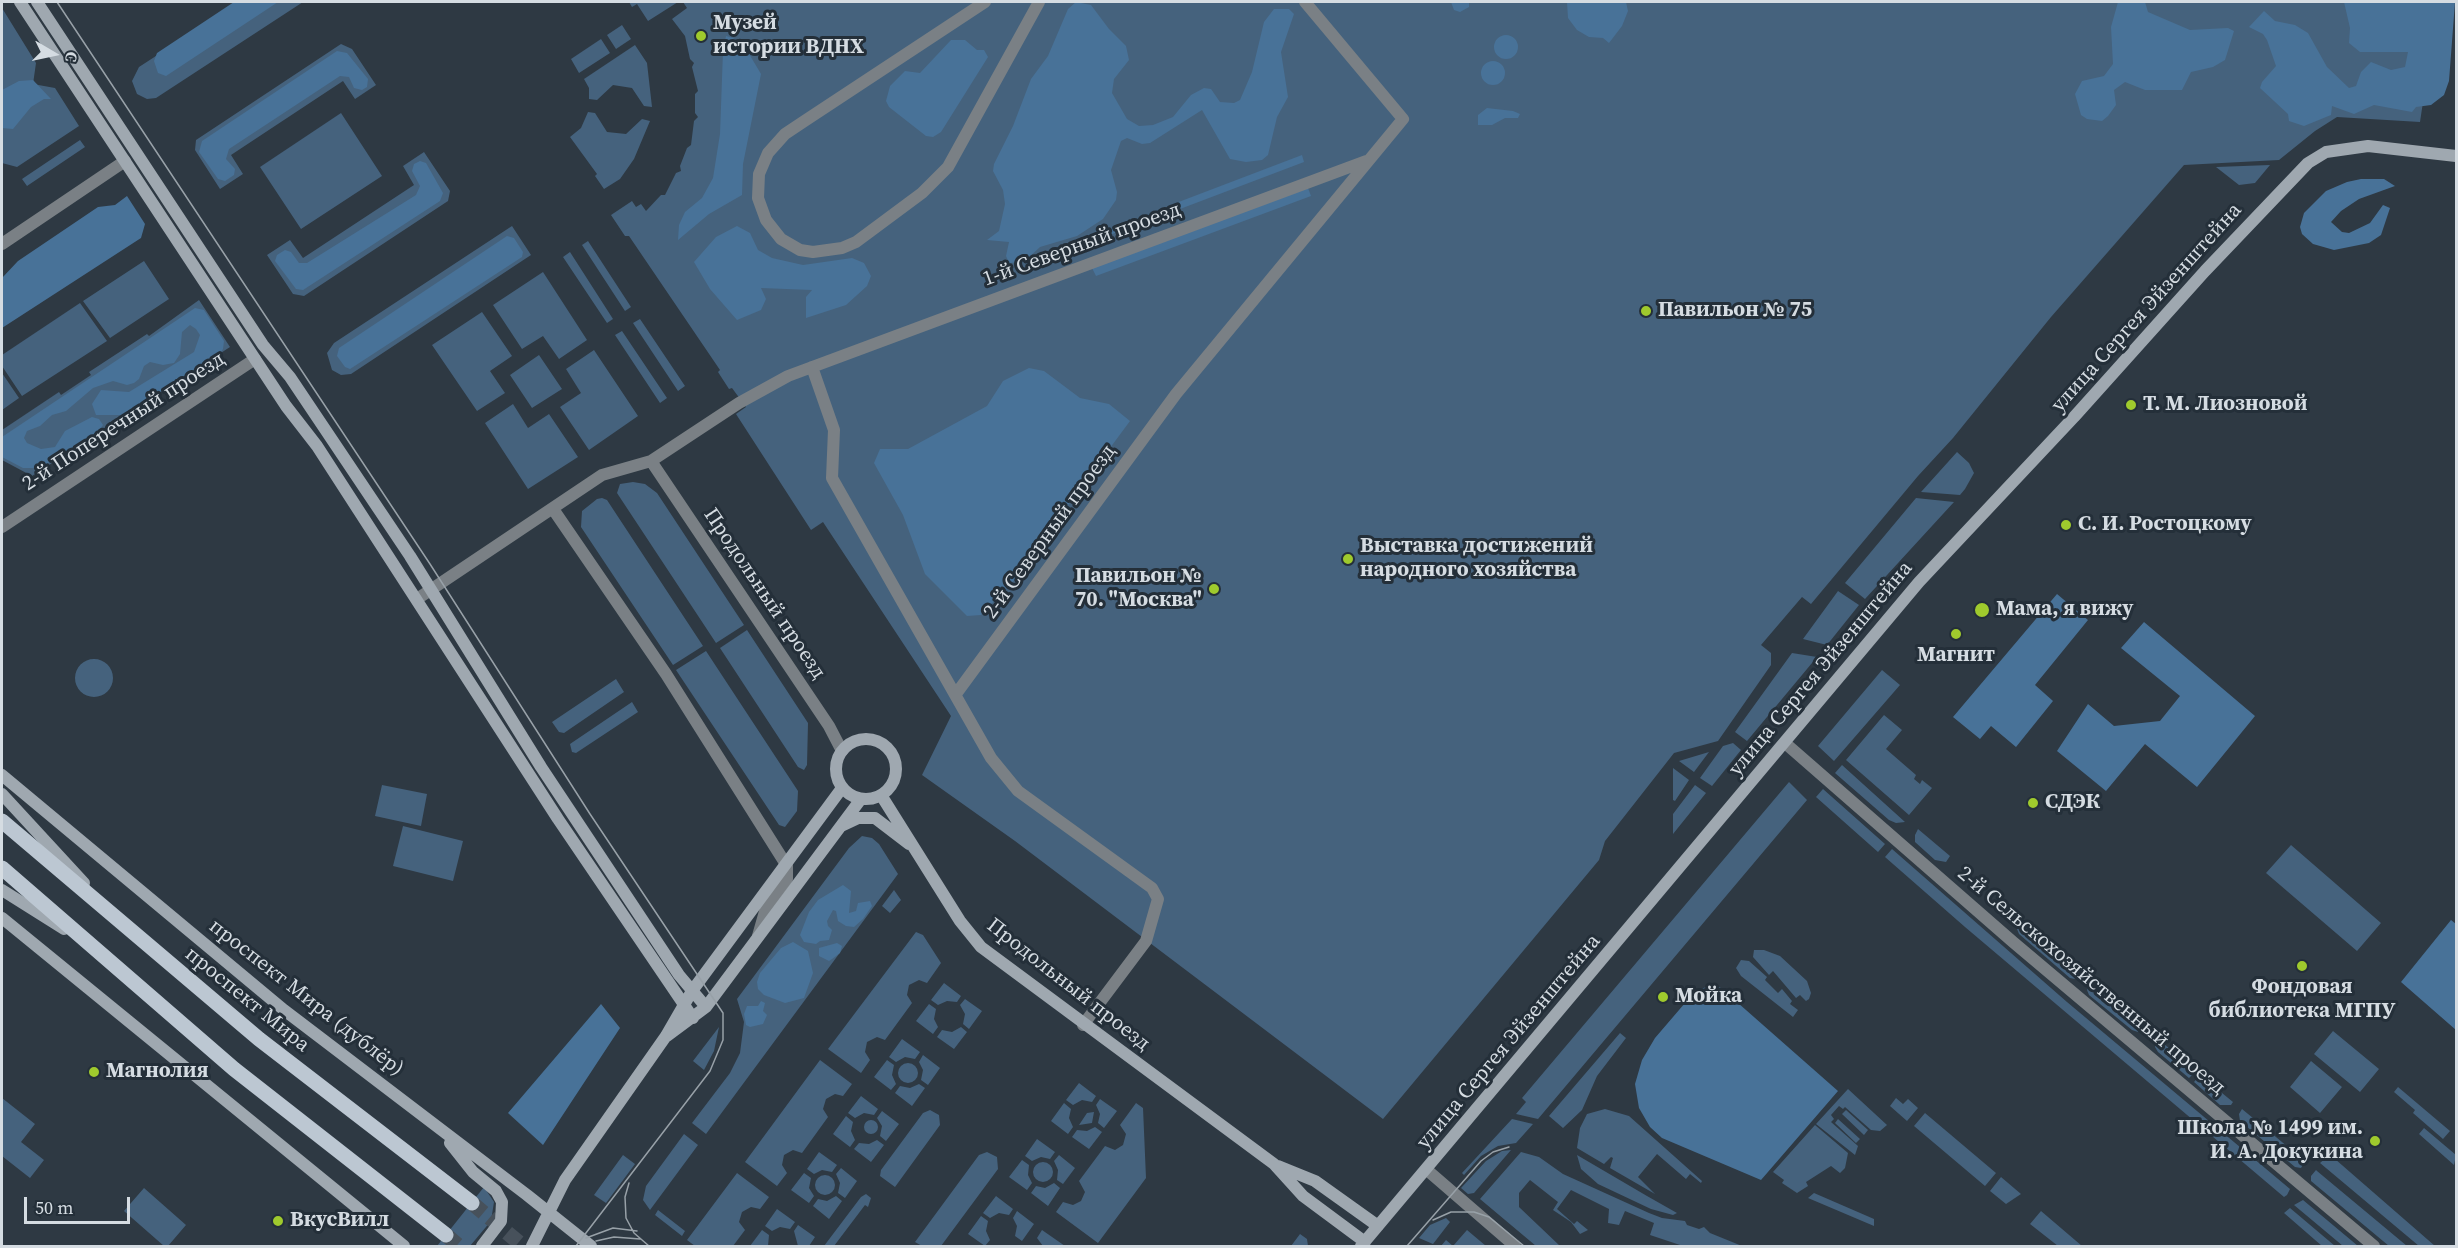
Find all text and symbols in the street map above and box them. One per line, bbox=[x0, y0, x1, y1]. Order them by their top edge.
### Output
place label: Музей истории ВДНХ bbox=[713, 11, 864, 61]
north arrow bbox=[24, 24, 84, 84]
marker: Музей истории ВДНХ bbox=[694, 29, 708, 43]
text: С bbox=[60, 50, 83, 63]
street label: 1-й Северный проезд bbox=[980, 197, 1184, 293]
street label: улица Сергея Эйзенштейна bbox=[2046, 198, 2248, 418]
place label: Павильон № 75 bbox=[1658, 298, 1812, 324]
marker: Павильон № 75 bbox=[1639, 304, 1653, 318]
street label: 2-й Поперечный проезд bbox=[18, 347, 230, 497]
place label: Т. М. Лиозновой bbox=[2143, 392, 2307, 418]
marker: Т. М. Лиозновой bbox=[2124, 398, 2138, 412]
street label: 2-й Северный проезд bbox=[978, 440, 1122, 624]
street label: Продольный проезд bbox=[697, 504, 831, 684]
place label: С. И. Ростоцкому bbox=[2078, 512, 2252, 538]
marker: С. И. Ростоцкому bbox=[2059, 518, 2073, 532]
place label: Выставка достижений народного хозяйства bbox=[1360, 534, 1593, 584]
marker: Выставка достижений народного хозяйства bbox=[1341, 552, 1355, 566]
street label: улица Сергея Эйзенштейна bbox=[1724, 556, 1918, 782]
place label: Павильон № 70. "Москва" bbox=[1075, 564, 1202, 614]
marker: Павильон № 70. "Москва" bbox=[1207, 582, 1221, 596]
place label: Мама, я вижу bbox=[1996, 597, 2133, 623]
marker: Мама, я вижу bbox=[1973, 601, 1991, 619]
marker: Магнит bbox=[1949, 627, 1963, 641]
place label: Магнит bbox=[1917, 643, 1995, 669]
place label: СДЭК bbox=[2045, 790, 2100, 816]
marker: СДЭК bbox=[2026, 796, 2040, 810]
street label: 2-й Сельскохозяйственный проезд bbox=[1952, 861, 2230, 1101]
street label: Продольный проезд bbox=[981, 913, 1155, 1057]
street label: проспект Мира (дублёр) bbox=[204, 914, 408, 1082]
street label: улица Сергея Эйзенштейна bbox=[1412, 929, 1606, 1155]
street label: проспект Мира bbox=[180, 942, 314, 1058]
marker: Фондовая библиотека МГПУ bbox=[2295, 959, 2309, 973]
place label: Фондовая библиотека МГПУ bbox=[2209, 975, 2395, 1025]
place label: Мойка bbox=[1675, 984, 1742, 1010]
marker: Мойка bbox=[1656, 990, 1670, 1004]
place label: Магнолия bbox=[106, 1059, 209, 1085]
marker: Магнолия bbox=[87, 1065, 101, 1079]
place label: Школа № 1499 им. И. А. Докукина bbox=[2177, 1116, 2363, 1166]
marker: Школа № 1499 им. И. А. Докукина bbox=[2368, 1134, 2382, 1148]
scale bar bbox=[27, 1185, 134, 1223]
text: 50 m bbox=[35, 1195, 73, 1220]
place label: ВкусВилл bbox=[290, 1208, 389, 1234]
marker: ВкусВилл bbox=[271, 1214, 285, 1228]

